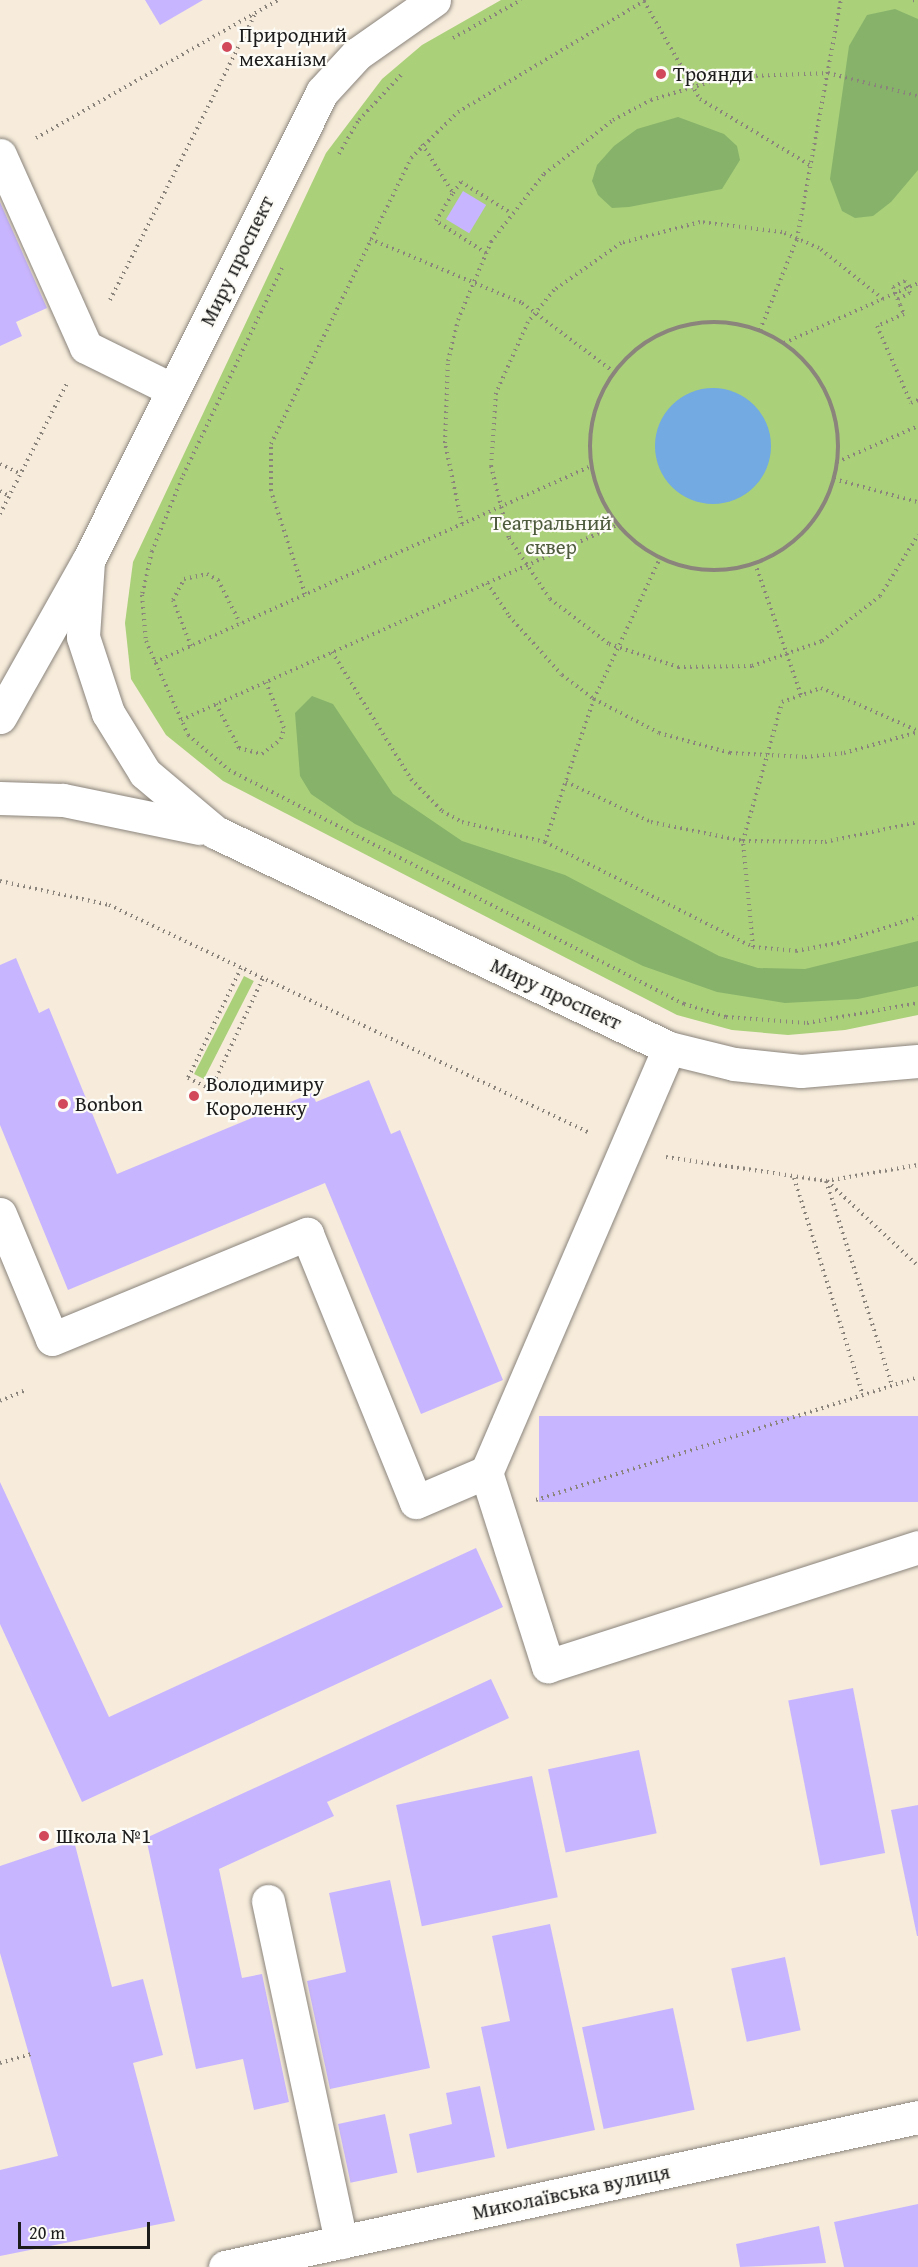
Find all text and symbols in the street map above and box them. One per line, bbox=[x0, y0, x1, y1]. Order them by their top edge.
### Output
place label: Природний механізм bbox=[239, 22, 347, 72]
marker: Природний механізм bbox=[220, 40, 234, 54]
place label: Троянди bbox=[673, 61, 754, 87]
marker: Троянди bbox=[654, 67, 668, 81]
street label: Миру проспект bbox=[195, 192, 279, 330]
park label: Театральний сквер bbox=[490, 510, 612, 560]
street label: Миру проспект bbox=[486, 953, 626, 1035]
place label: Володимиру Короленку bbox=[206, 1071, 324, 1121]
marker: Володимиру Короленку bbox=[187, 1089, 201, 1103]
place label: Bonbon bbox=[75, 1091, 143, 1117]
marker: Bonbon bbox=[56, 1097, 70, 1111]
place label: Школа №1 bbox=[56, 1823, 151, 1849]
marker: Школа №1 bbox=[37, 1829, 51, 1843]
street label: Миколаївська вулиця bbox=[470, 2159, 672, 2225]
scale bar bbox=[21, 2210, 153, 2248]
text: 20 m bbox=[29, 2219, 65, 2246]

